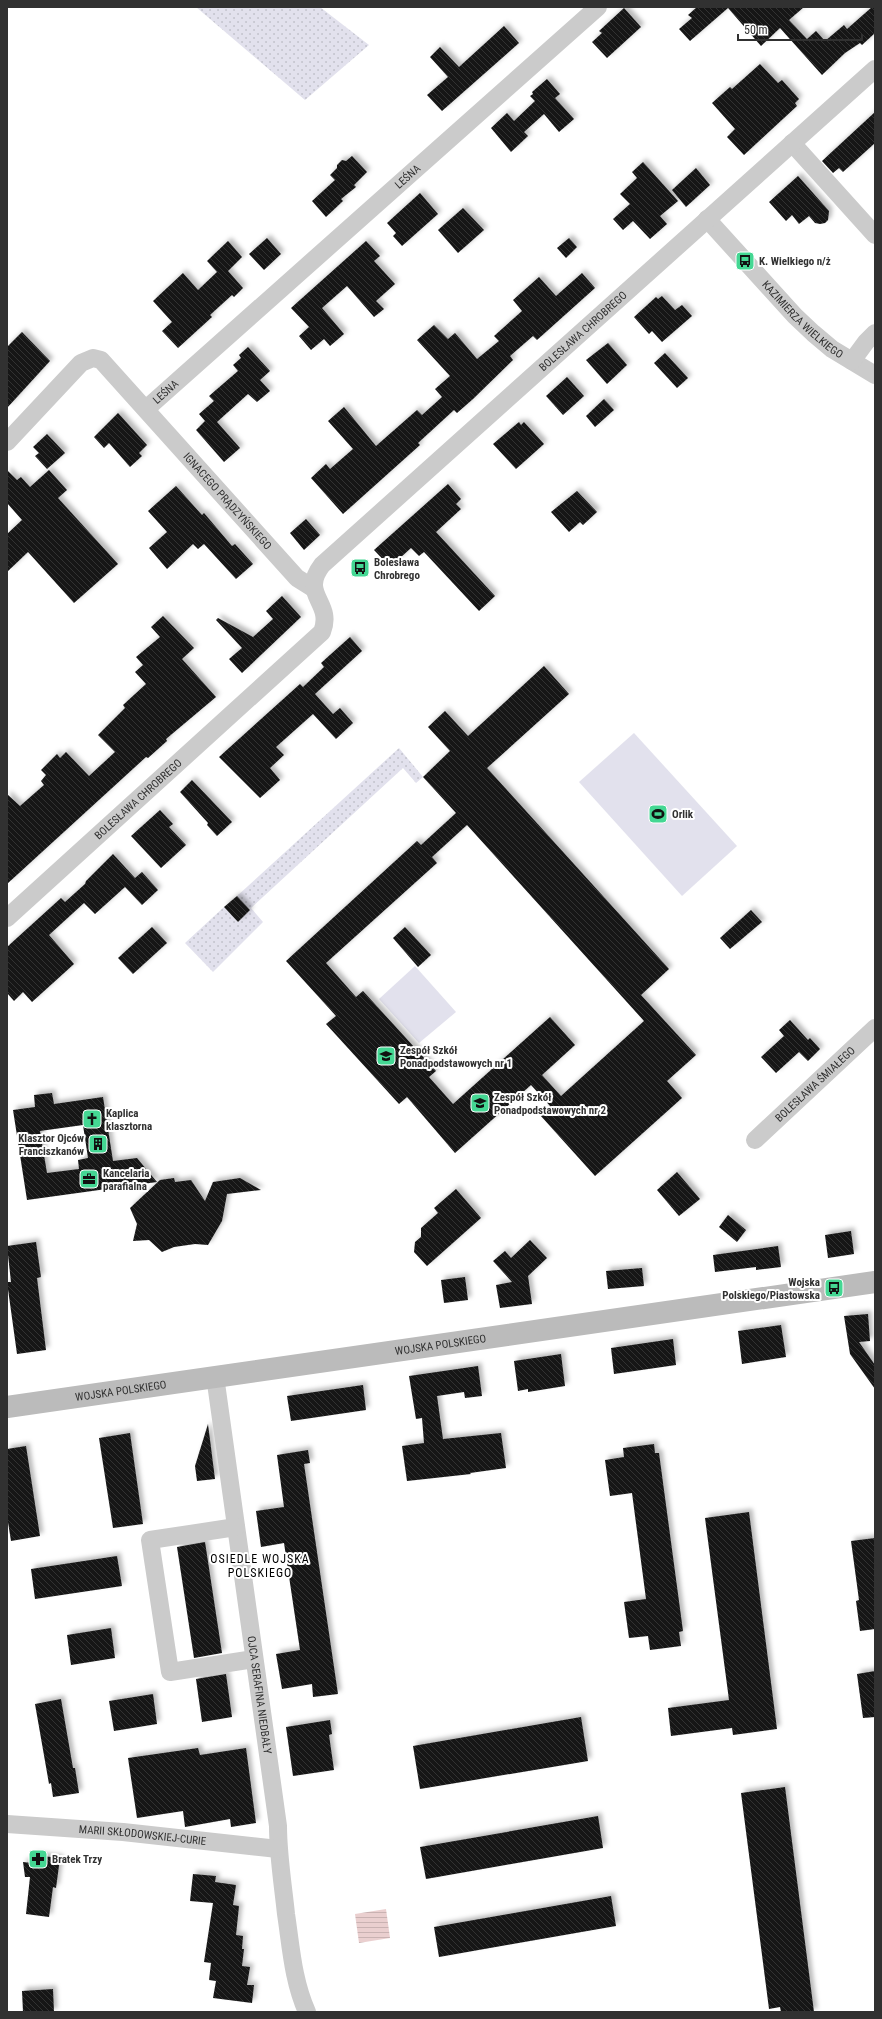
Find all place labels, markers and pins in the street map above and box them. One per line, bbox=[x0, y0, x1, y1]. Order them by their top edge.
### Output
bus stop icon: K. Wielkiego n/ż bbox=[734, 250, 756, 272]
place label: K. Wielkiego n/ż bbox=[759, 255, 831, 268]
place label: Bolesława Chrobrego bbox=[374, 556, 420, 582]
bus stop icon: Bolesława Chrobrego bbox=[349, 557, 371, 579]
sports icon: Orlik bbox=[647, 803, 669, 825]
place label: Orlik bbox=[672, 808, 694, 821]
place label: Zespół Szkół Ponadpodstawowych nr 1 bbox=[400, 1044, 512, 1070]
school or university icon: Zespół Szkół Ponadpodstawowych nr 1 bbox=[375, 1045, 397, 1067]
place label: Zespół Szkół Ponadpodstawowych nr 2 bbox=[494, 1091, 606, 1117]
school or university icon: Zespół Szkół Ponadpodstawowych nr 2 bbox=[469, 1092, 491, 1114]
place label: Kaplica klasztorna bbox=[106, 1107, 152, 1133]
church icon: Kaplica klasztorna bbox=[81, 1108, 103, 1130]
place label: Klasztor Ojców Franciszkanów bbox=[18, 1132, 84, 1158]
building icon: Klasztor Ojców Franciszkanów bbox=[87, 1133, 109, 1155]
place label: Kancelaria parafialna bbox=[103, 1167, 150, 1193]
office icon: Kancelaria parafialna bbox=[78, 1168, 100, 1190]
place label: Wojska Polskiego/Piastowska bbox=[722, 1276, 820, 1302]
bus stop icon: Wojska Polskiego/Piastowska bbox=[823, 1277, 845, 1299]
pharmacy icon: Bratek Trzy bbox=[27, 1848, 49, 1870]
place label: Bratek Trzy bbox=[52, 1853, 102, 1866]

